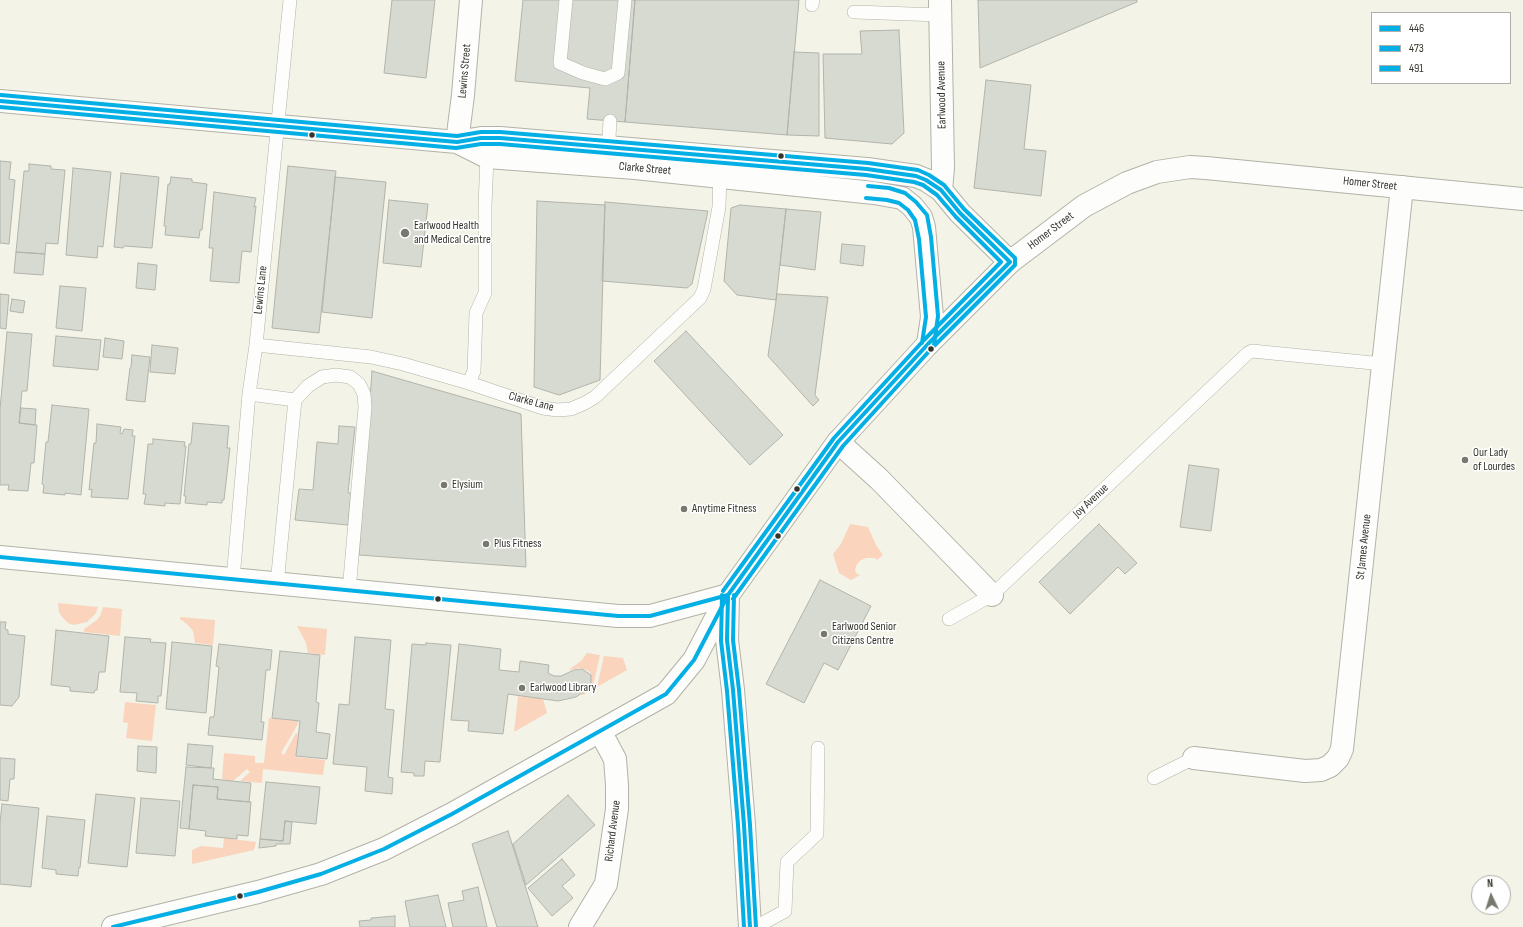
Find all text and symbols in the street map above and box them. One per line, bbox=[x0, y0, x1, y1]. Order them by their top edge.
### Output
legend bbox=[1371, 12, 1511, 84]
text: 446 bbox=[1409, 21, 1424, 36]
text: 473 bbox=[1409, 41, 1424, 56]
street label: Lewins Street bbox=[455, 43, 475, 99]
street label: Earlwood Avenue bbox=[934, 61, 950, 129]
text: 491 bbox=[1409, 61, 1424, 76]
unlabelled marker bbox=[307, 130, 317, 140]
unlabelled marker bbox=[776, 151, 786, 161]
street label: Clarke Street bbox=[618, 160, 672, 178]
street label: Homer Street bbox=[1342, 174, 1398, 194]
street label: Homer Street bbox=[1025, 209, 1077, 253]
place label: Earlwood Health and Medical Centre bbox=[414, 219, 491, 247]
marker: Earlwood Health and Medical Centre bbox=[399, 227, 411, 239]
street label: Lewins Lane bbox=[251, 265, 271, 315]
unlabelled marker bbox=[926, 344, 936, 354]
street label: Clarke Lane bbox=[507, 389, 555, 415]
place label: Our Lady of Lourdes bbox=[1473, 446, 1515, 474]
marker: Our Lady of Lourdes bbox=[1460, 455, 1470, 465]
place label: Elysium bbox=[452, 478, 483, 492]
marker: Elysium bbox=[439, 480, 449, 490]
street label: Joy Avenue bbox=[1070, 481, 1112, 521]
unlabelled marker bbox=[792, 484, 802, 494]
place label: Anytime Fitness bbox=[692, 502, 757, 516]
marker: Anytime Fitness bbox=[679, 504, 689, 514]
street label: St James Avenue bbox=[1353, 513, 1375, 581]
unlabelled marker bbox=[773, 531, 783, 541]
place label: Plus Fitness bbox=[494, 537, 542, 551]
marker: Plus Fitness bbox=[481, 539, 491, 549]
unlabelled marker bbox=[433, 594, 443, 604]
place label: Earlwood Senior Citizens Centre bbox=[832, 620, 896, 648]
marker: Earlwood Senior Citizens Centre bbox=[819, 629, 829, 639]
place label: Earlwood Library bbox=[530, 681, 596, 695]
marker: Earlwood Library bbox=[517, 683, 527, 693]
street label: Richard Avenue bbox=[602, 799, 624, 863]
north arrow bbox=[1471, 875, 1511, 915]
text: N bbox=[1487, 877, 1494, 890]
unlabelled marker bbox=[235, 891, 245, 901]

